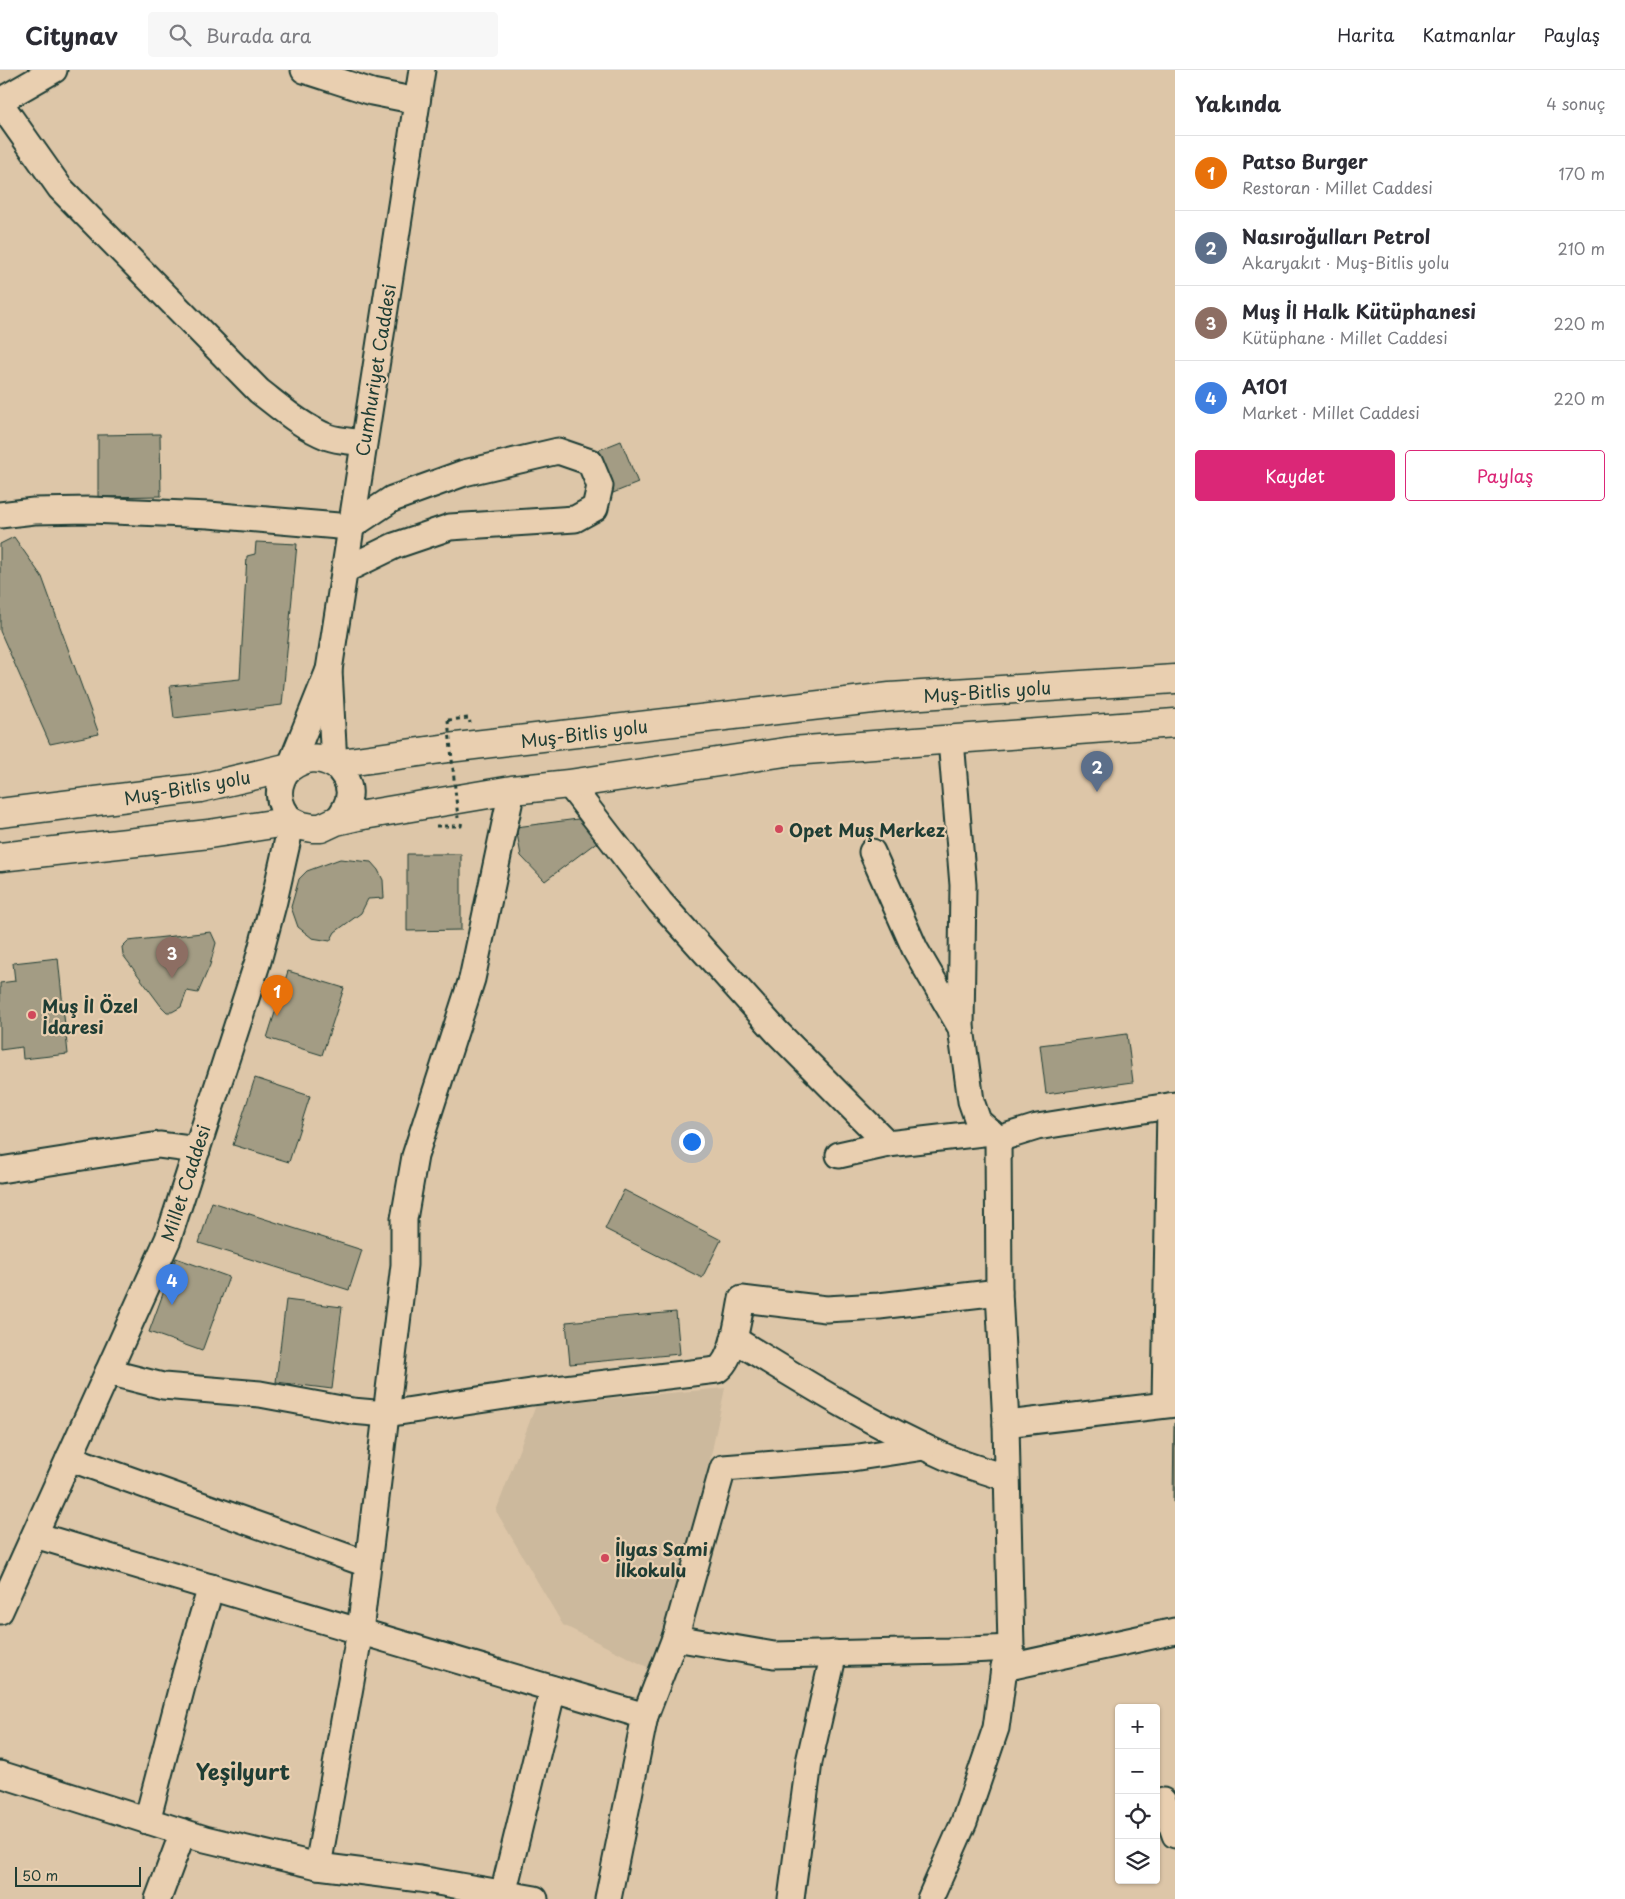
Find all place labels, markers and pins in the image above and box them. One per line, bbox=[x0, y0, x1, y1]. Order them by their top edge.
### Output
pin: 2 bbox=[1081, 751, 1113, 792]
place label: Opet Muş Merkez bbox=[789, 816, 945, 843]
marker: Opet Muş Merkez bbox=[773, 823, 785, 835]
pin: 3 bbox=[156, 937, 188, 978]
pin: 1 bbox=[261, 975, 293, 1016]
place label: Muş İl Özel İdaresi bbox=[42, 992, 138, 1040]
marker: Muş İl Özel İdaresi bbox=[26, 1009, 38, 1021]
pin: 4 bbox=[156, 1264, 188, 1305]
place label: İlyas Sami İlkokulu bbox=[615, 1535, 708, 1583]
marker: İlyas Sami İlkokulu bbox=[599, 1552, 611, 1564]

